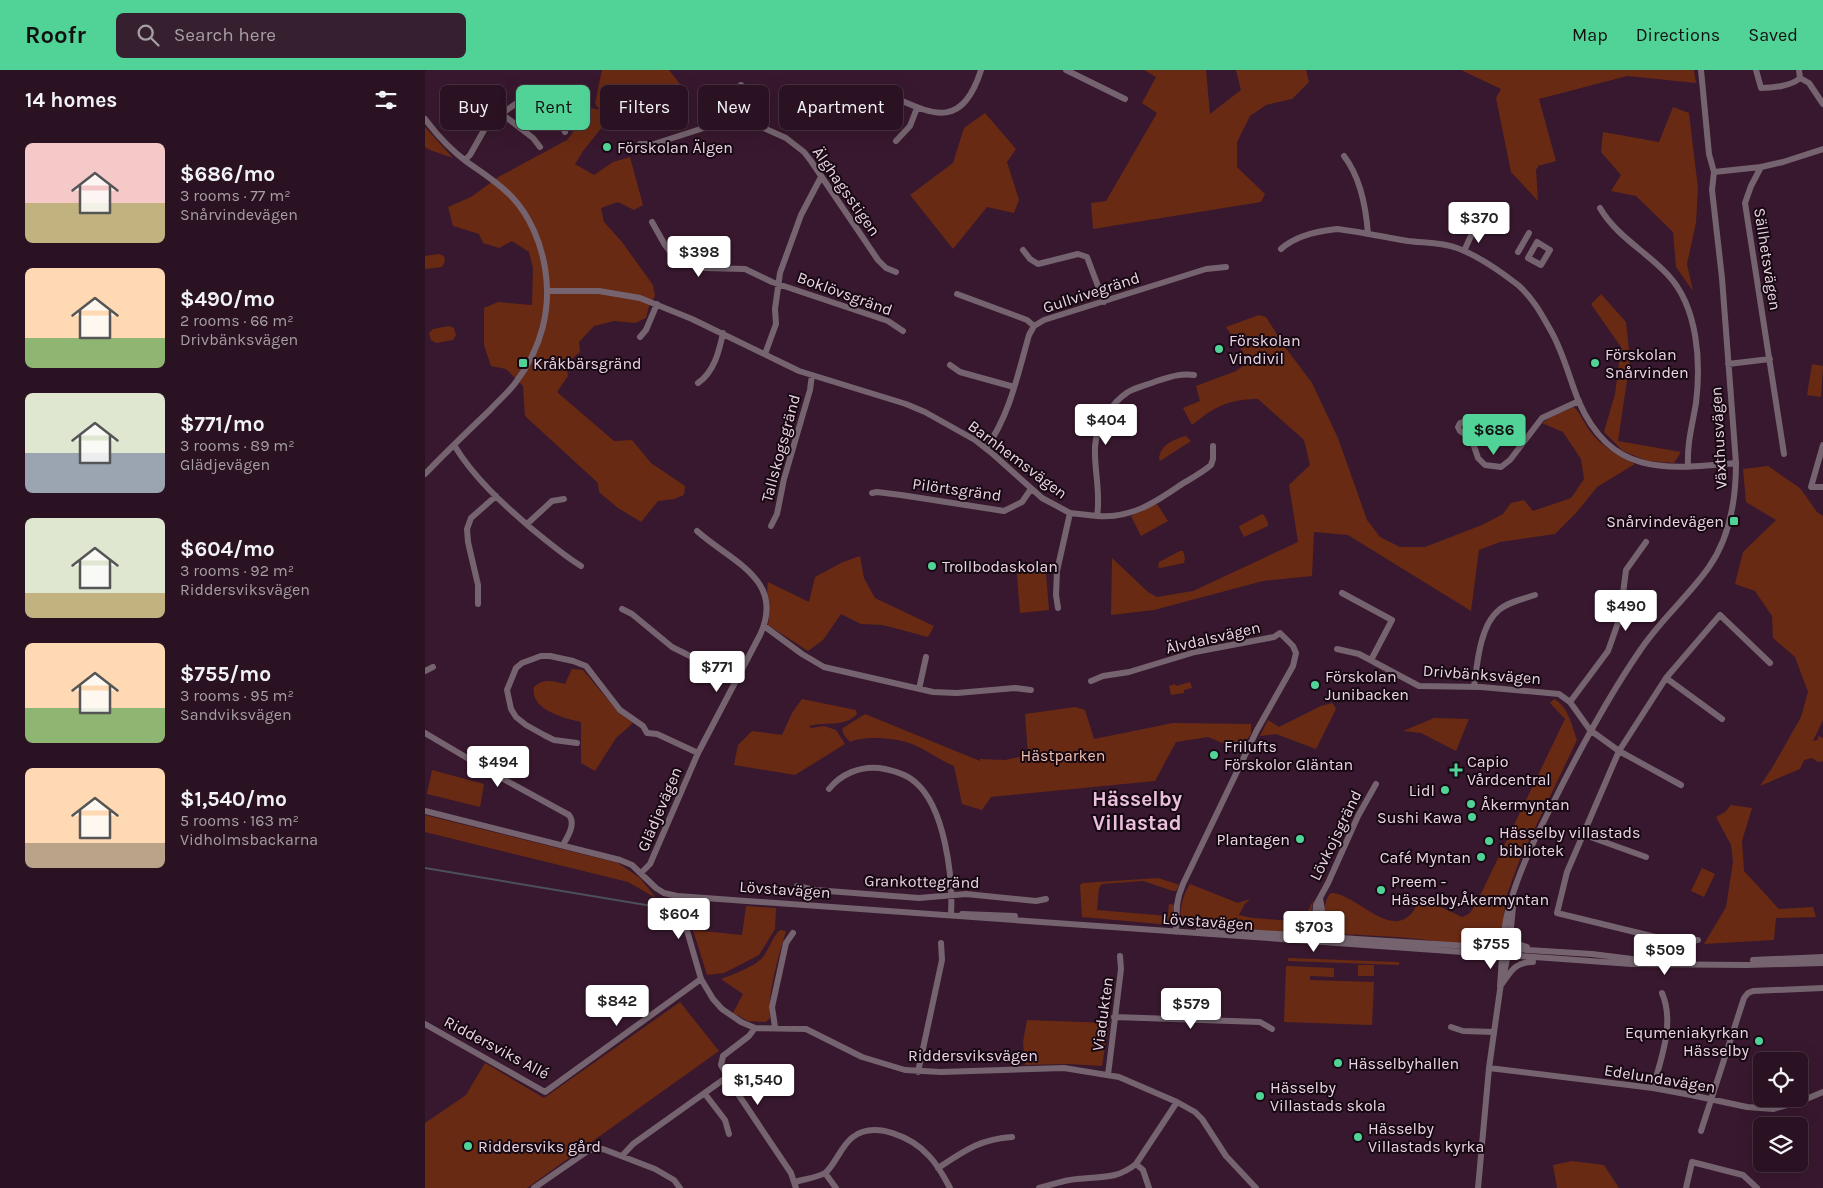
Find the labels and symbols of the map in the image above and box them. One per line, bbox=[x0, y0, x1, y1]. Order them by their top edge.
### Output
place label: Förskolan Älgen bbox=[617, 138, 733, 157]
marker: Förskolan Älgen bbox=[601, 141, 613, 153]
street label: Älghagsstigen bbox=[809, 143, 884, 240]
pin: $370 bbox=[1449, 202, 1509, 244]
street label: Sällhetsvägen bbox=[1750, 206, 1785, 312]
pin: $398 bbox=[669, 236, 729, 278]
street label: Boklövsgränd bbox=[795, 267, 895, 320]
street label: Gullvivegränd bbox=[1040, 268, 1142, 317]
place label: Förskolan Vindivil bbox=[1229, 331, 1301, 368]
marker: Förskolan Vindivil bbox=[1213, 343, 1225, 355]
place label: Förskolan Snårvinden bbox=[1605, 345, 1689, 382]
place label: Kråkbärsgränd bbox=[533, 354, 642, 373]
marker: Kråkbärsgränd bbox=[517, 357, 529, 369]
marker: Förskolan Snårvinden bbox=[1589, 357, 1601, 369]
street label: Växthusvägen bbox=[1706, 386, 1731, 490]
street label: Tallskogsgränd bbox=[757, 392, 804, 504]
pin: $404 bbox=[1076, 404, 1136, 446]
pin: $686 bbox=[1464, 414, 1524, 456]
street label: Barnhemsvägen bbox=[964, 416, 1071, 503]
street label: Pilörtsgränd bbox=[911, 474, 1003, 505]
place label: Snårvindevägen bbox=[1606, 512, 1724, 531]
marker: Snårvindevägen bbox=[1728, 515, 1740, 527]
place label: Trollbodaskolan bbox=[942, 557, 1058, 576]
marker: Trollbodaskolan bbox=[926, 560, 938, 572]
pin: $490 bbox=[1596, 590, 1656, 632]
street label: Älvdalsvägen bbox=[1164, 617, 1262, 658]
pin: $771 bbox=[687, 650, 747, 693]
street label: Drivbänksvägen bbox=[1422, 661, 1542, 688]
place label: Förskolan Junibacken bbox=[1325, 667, 1409, 704]
marker: Förskolan Junibacken bbox=[1309, 679, 1321, 691]
place label: Frilufts Förskolor Gläntan bbox=[1224, 737, 1353, 774]
pin: $494 bbox=[468, 746, 528, 788]
park label: Hästparken bbox=[1021, 746, 1105, 765]
marker: Frilufts Förskolor Gläntan bbox=[1208, 749, 1220, 761]
place label: Capio Vårdcentral bbox=[1467, 752, 1551, 789]
marker: Capio Vårdcentral bbox=[1449, 763, 1463, 777]
street label: Glädjevägen bbox=[633, 764, 686, 854]
place label: Lidl bbox=[1409, 781, 1435, 800]
marker: Lidl bbox=[1439, 784, 1451, 796]
district label: Hässelby Villastad bbox=[1092, 787, 1183, 835]
street label: Lövkojsgränd bbox=[1305, 787, 1366, 884]
place label: Åkermyntan bbox=[1481, 795, 1570, 814]
marker: Åkermyntan bbox=[1465, 798, 1477, 810]
place label: Sushi Kawa bbox=[1377, 808, 1462, 827]
marker: Sushi Kawa bbox=[1466, 811, 1478, 823]
place label: Hässelby villastads bibliotek bbox=[1499, 823, 1640, 860]
place label: Plantagen bbox=[1216, 830, 1290, 849]
marker: Plantagen bbox=[1294, 833, 1306, 845]
marker: Hässelby villastads bibliotek bbox=[1483, 835, 1495, 847]
place label: Café Myntan bbox=[1380, 848, 1471, 867]
marker: Café Myntan bbox=[1475, 851, 1487, 863]
street label: Grankottegränd bbox=[864, 871, 980, 892]
place label: Preem - Hässelby,Åkermyntan bbox=[1391, 872, 1549, 909]
street label: Lövstavägen bbox=[739, 877, 831, 902]
marker: Preem - Hässelby,Åkermyntan bbox=[1375, 884, 1387, 896]
pin: $604 bbox=[649, 898, 709, 940]
street label: Lövstavägen bbox=[1162, 909, 1254, 934]
pin: $703 bbox=[1284, 910, 1344, 953]
pin: $755 bbox=[1461, 928, 1521, 970]
pin: $509 bbox=[1635, 934, 1695, 976]
street label: Viadukten bbox=[1088, 976, 1117, 1052]
pin: $842 bbox=[587, 984, 647, 1027]
pin: $579 bbox=[1161, 988, 1221, 1030]
street label: Riddersviks Allé bbox=[441, 1012, 553, 1083]
place label: Equmeniakyrkan Hässelby bbox=[1625, 1023, 1750, 1060]
marker: Equmeniakyrkan Hässelby bbox=[1753, 1035, 1765, 1047]
street label: Riddersviksvägen bbox=[908, 1046, 1038, 1065]
place label: Hässelbyhallen bbox=[1348, 1054, 1459, 1073]
marker: Hässelbyhallen bbox=[1332, 1057, 1344, 1069]
street label: Edelundavägen bbox=[1603, 1060, 1717, 1097]
pin: $1,540 bbox=[717, 1064, 799, 1106]
place label: Hässelby Villastads skola bbox=[1270, 1078, 1386, 1115]
marker: Hässelby Villastads skola bbox=[1254, 1090, 1266, 1102]
place label: Hässelby Villastads kyrka bbox=[1368, 1119, 1484, 1156]
marker: Hässelby Villastads kyrka bbox=[1352, 1131, 1364, 1143]
place label: Riddersviks gård bbox=[478, 1137, 601, 1156]
marker: Riddersviks gård bbox=[462, 1140, 474, 1152]

